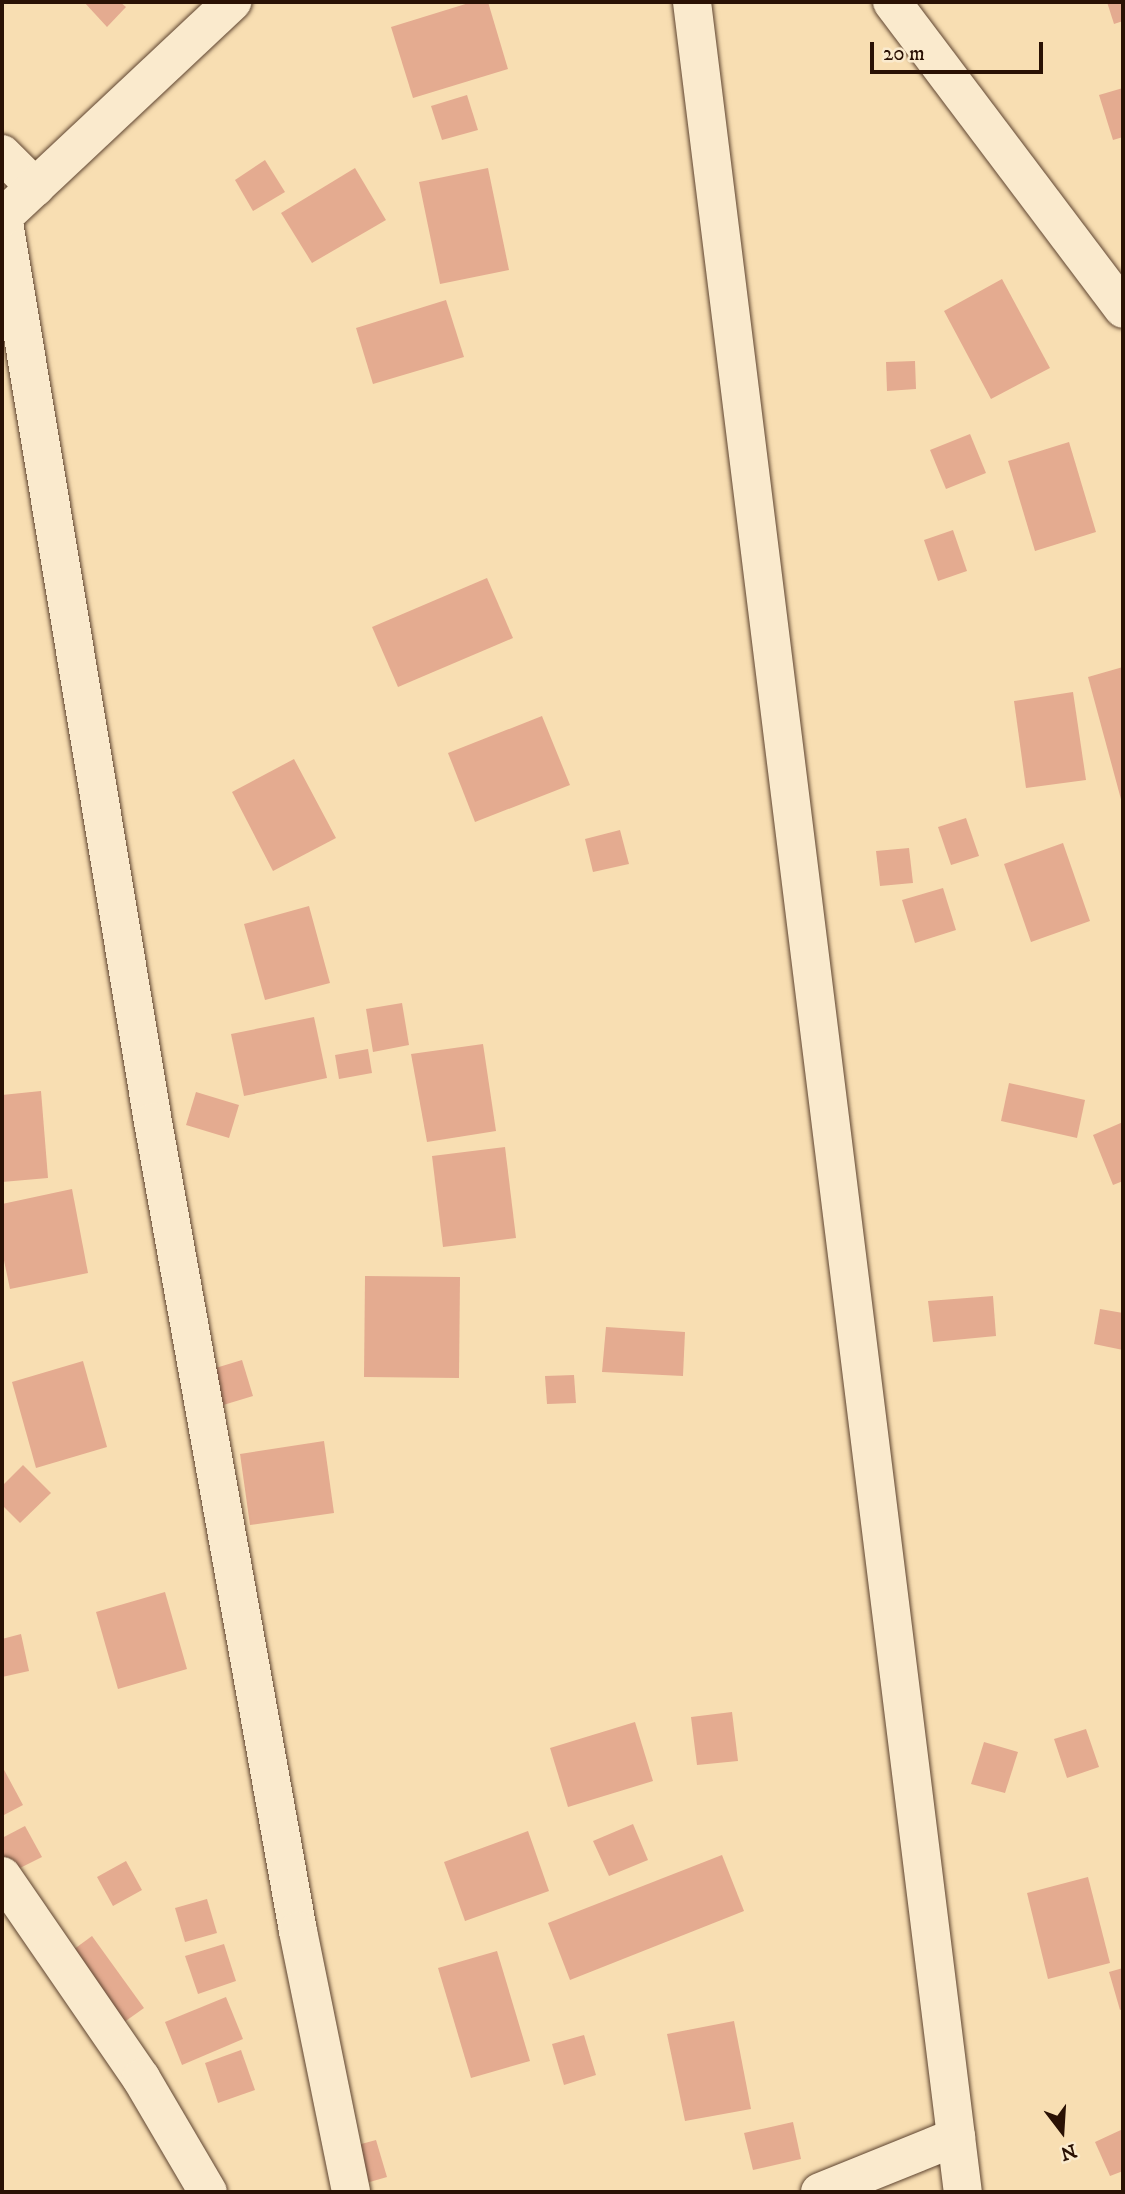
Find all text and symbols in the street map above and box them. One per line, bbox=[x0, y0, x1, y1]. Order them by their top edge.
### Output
scale bar bbox=[873, 28, 1046, 72]
text: 20 m bbox=[883, 41, 925, 67]
north arrow bbox=[1027, 2096, 1097, 2166]
text: N bbox=[1057, 2138, 1079, 2165]

